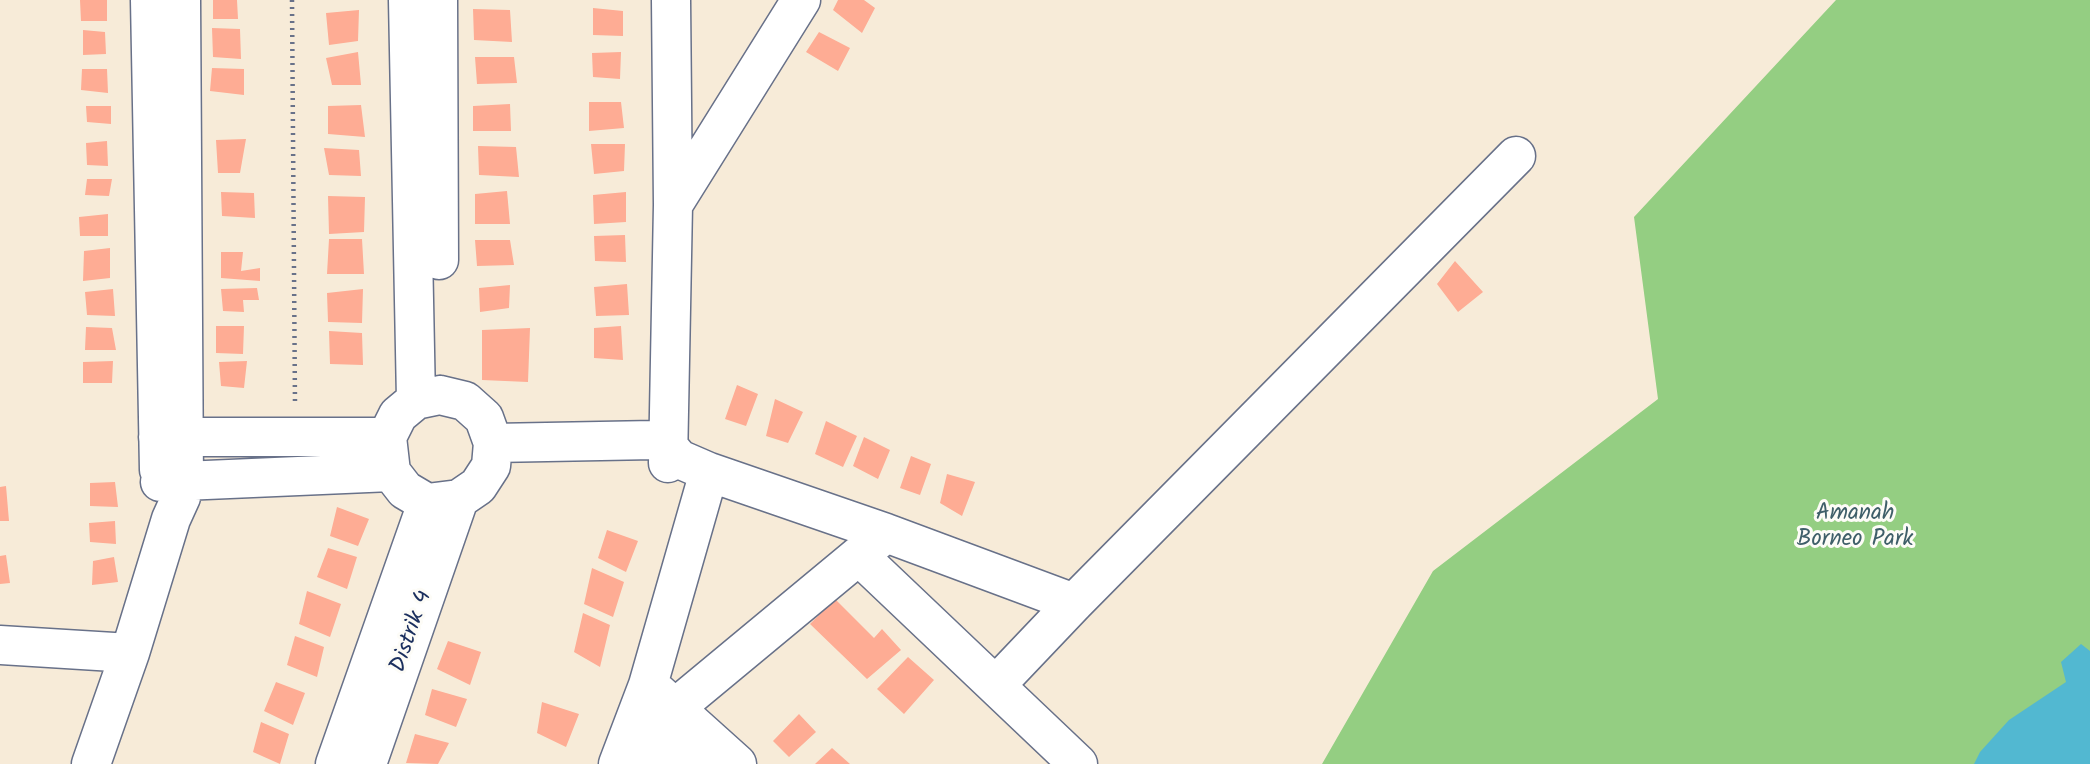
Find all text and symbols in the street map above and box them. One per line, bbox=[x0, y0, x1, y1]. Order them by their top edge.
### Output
park label: Amanah Borneo Park bbox=[1797, 501, 1913, 555]
street label: Distrik 4 bbox=[386, 587, 440, 677]

